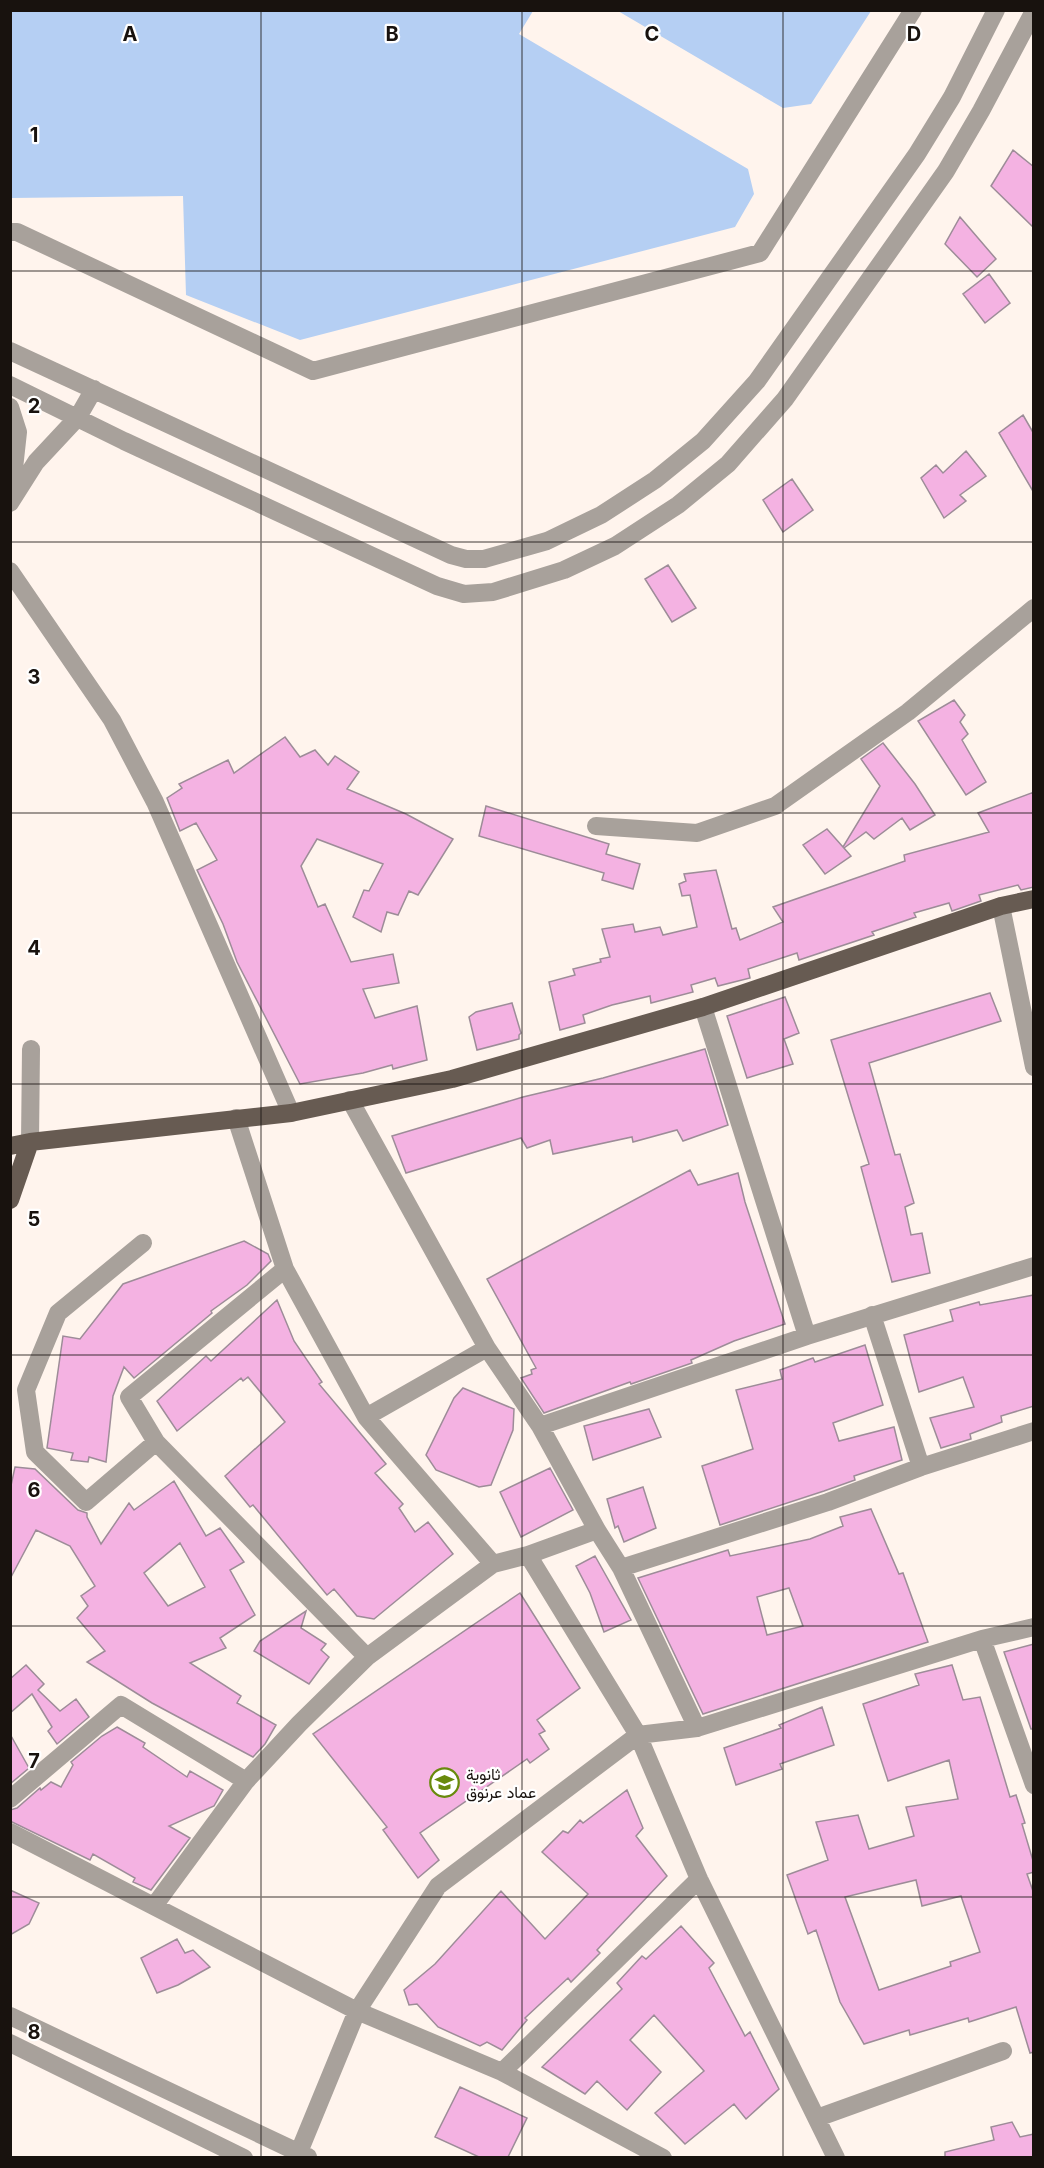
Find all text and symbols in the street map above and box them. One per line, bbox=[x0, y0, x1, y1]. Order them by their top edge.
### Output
text: A bbox=[123, 22, 138, 46]
text: B bbox=[385, 22, 399, 46]
text: C bbox=[645, 22, 659, 46]
text: D bbox=[907, 22, 921, 46]
text: 1 bbox=[30, 123, 38, 147]
text: 2 bbox=[28, 394, 40, 418]
text: 3 bbox=[28, 665, 40, 689]
text: 4 bbox=[27, 936, 41, 960]
text: 5 bbox=[28, 1207, 40, 1231]
text: 6 bbox=[28, 1478, 41, 1502]
text: 7 bbox=[28, 1749, 40, 1773]
place label: ثانوية عماد عرنوق bbox=[466, 1764, 536, 1803]
school or university icon: ثانوية عماد عرنوق bbox=[429, 1767, 461, 1799]
text: 8 bbox=[27, 2020, 41, 2044]

